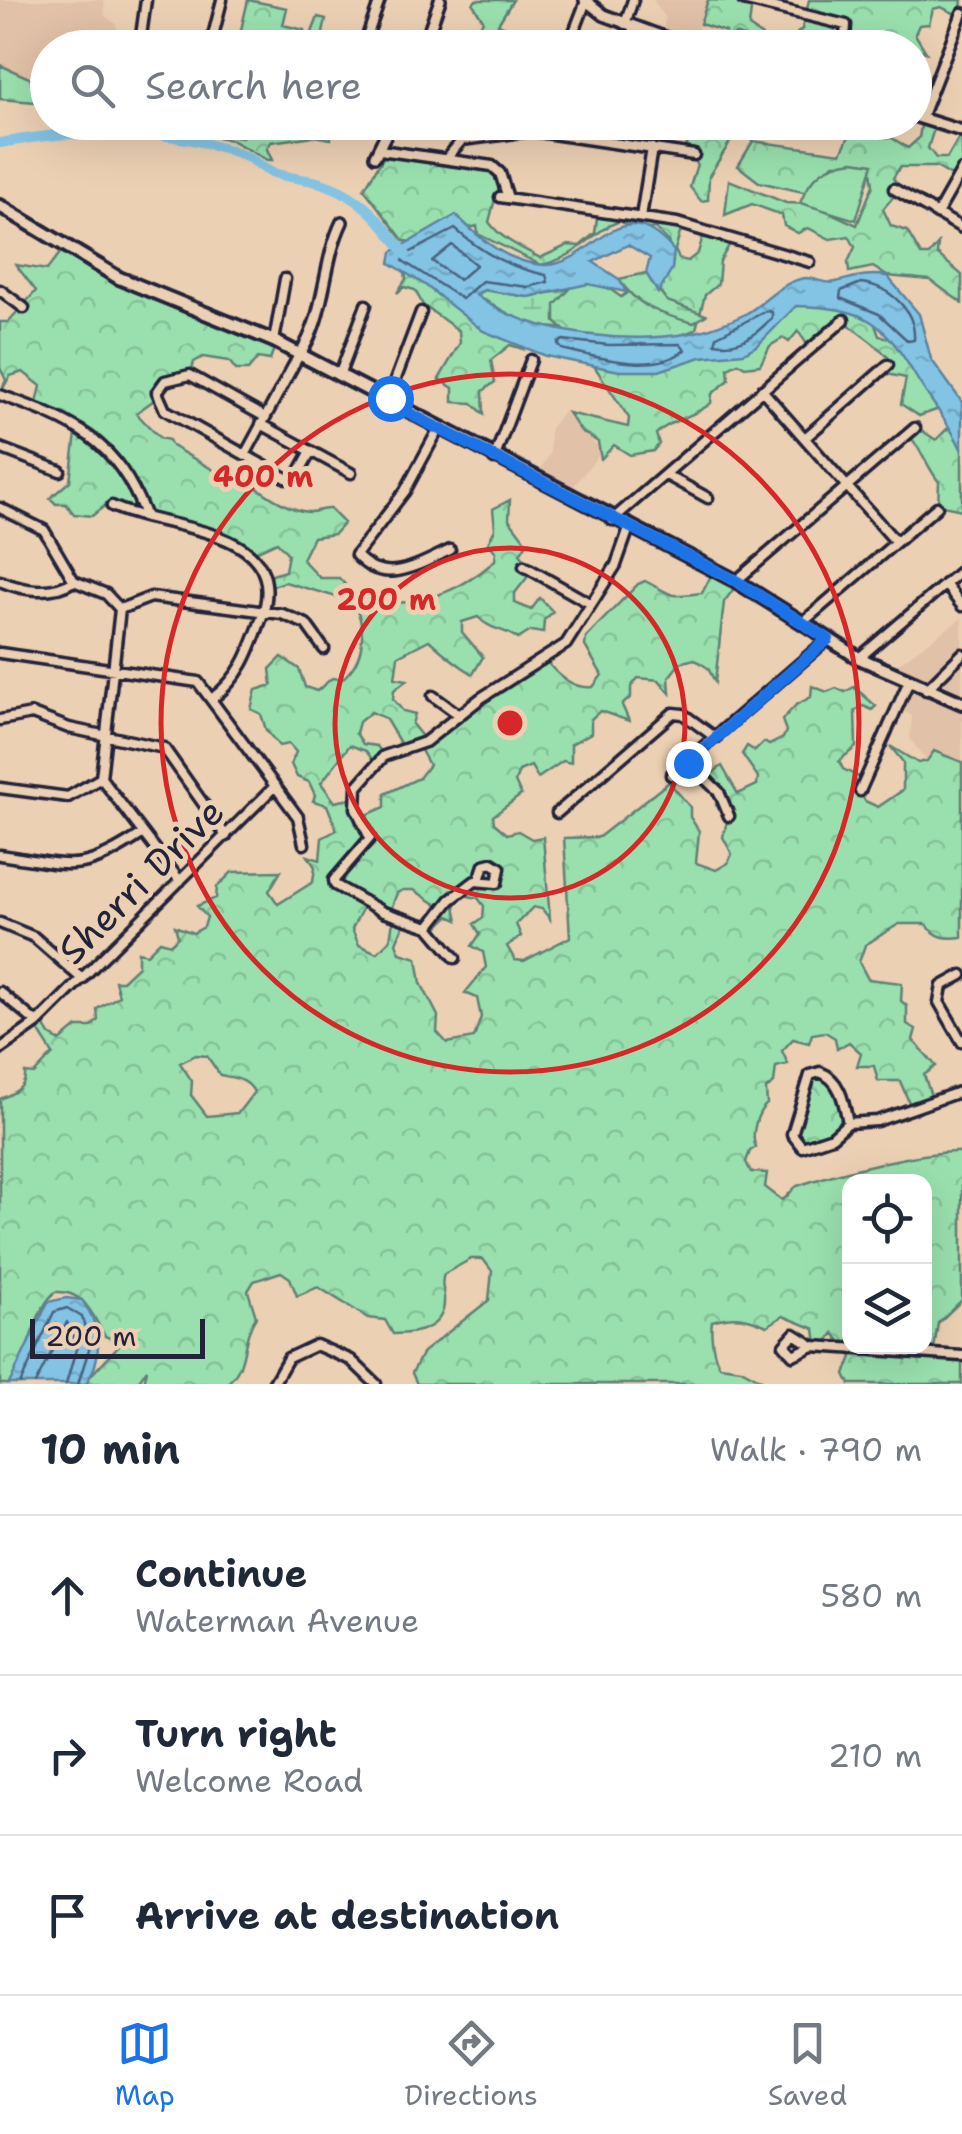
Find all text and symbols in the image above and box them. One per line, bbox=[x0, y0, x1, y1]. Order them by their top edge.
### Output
search box bbox=[30, 30, 932, 140]
icon: search bbox=[65, 58, 120, 113]
text: Search here bbox=[145, 60, 362, 111]
route start bbox=[368, 376, 414, 422]
text: 400 m bbox=[213, 456, 313, 497]
text: 200 m bbox=[336, 579, 436, 620]
centre of rings bbox=[492, 705, 528, 741]
route end bbox=[666, 741, 712, 787]
street label: Sherri Drive bbox=[46, 786, 235, 975]
map controls bbox=[842, 1174, 932, 1354]
button: locate bbox=[842, 1174, 932, 1264]
button: layers bbox=[842, 1264, 932, 1354]
scale bar bbox=[30, 1314, 205, 1358]
text: 200 m bbox=[45, 1317, 136, 1355]
text: 10 min bbox=[40, 1421, 180, 1477]
text: Walk · 790 m bbox=[710, 1428, 922, 1471]
text: Continue bbox=[135, 1548, 307, 1599]
icon: ahead bbox=[40, 1568, 95, 1623]
text: 580 m bbox=[820, 1574, 922, 1617]
text: Waterman Avenue bbox=[135, 1599, 419, 1642]
text: Turn right bbox=[135, 1708, 337, 1759]
icon: right bbox=[40, 1728, 95, 1783]
text: 210 m bbox=[828, 1734, 922, 1777]
text: Welcome Road bbox=[135, 1759, 363, 1802]
icon: arrive bbox=[40, 1888, 95, 1943]
text: Arrive at destination bbox=[135, 1890, 559, 1941]
tab: Map bbox=[115, 2016, 175, 2114]
tab: Directions bbox=[404, 2016, 538, 2114]
tab: Saved bbox=[768, 2016, 847, 2114]

